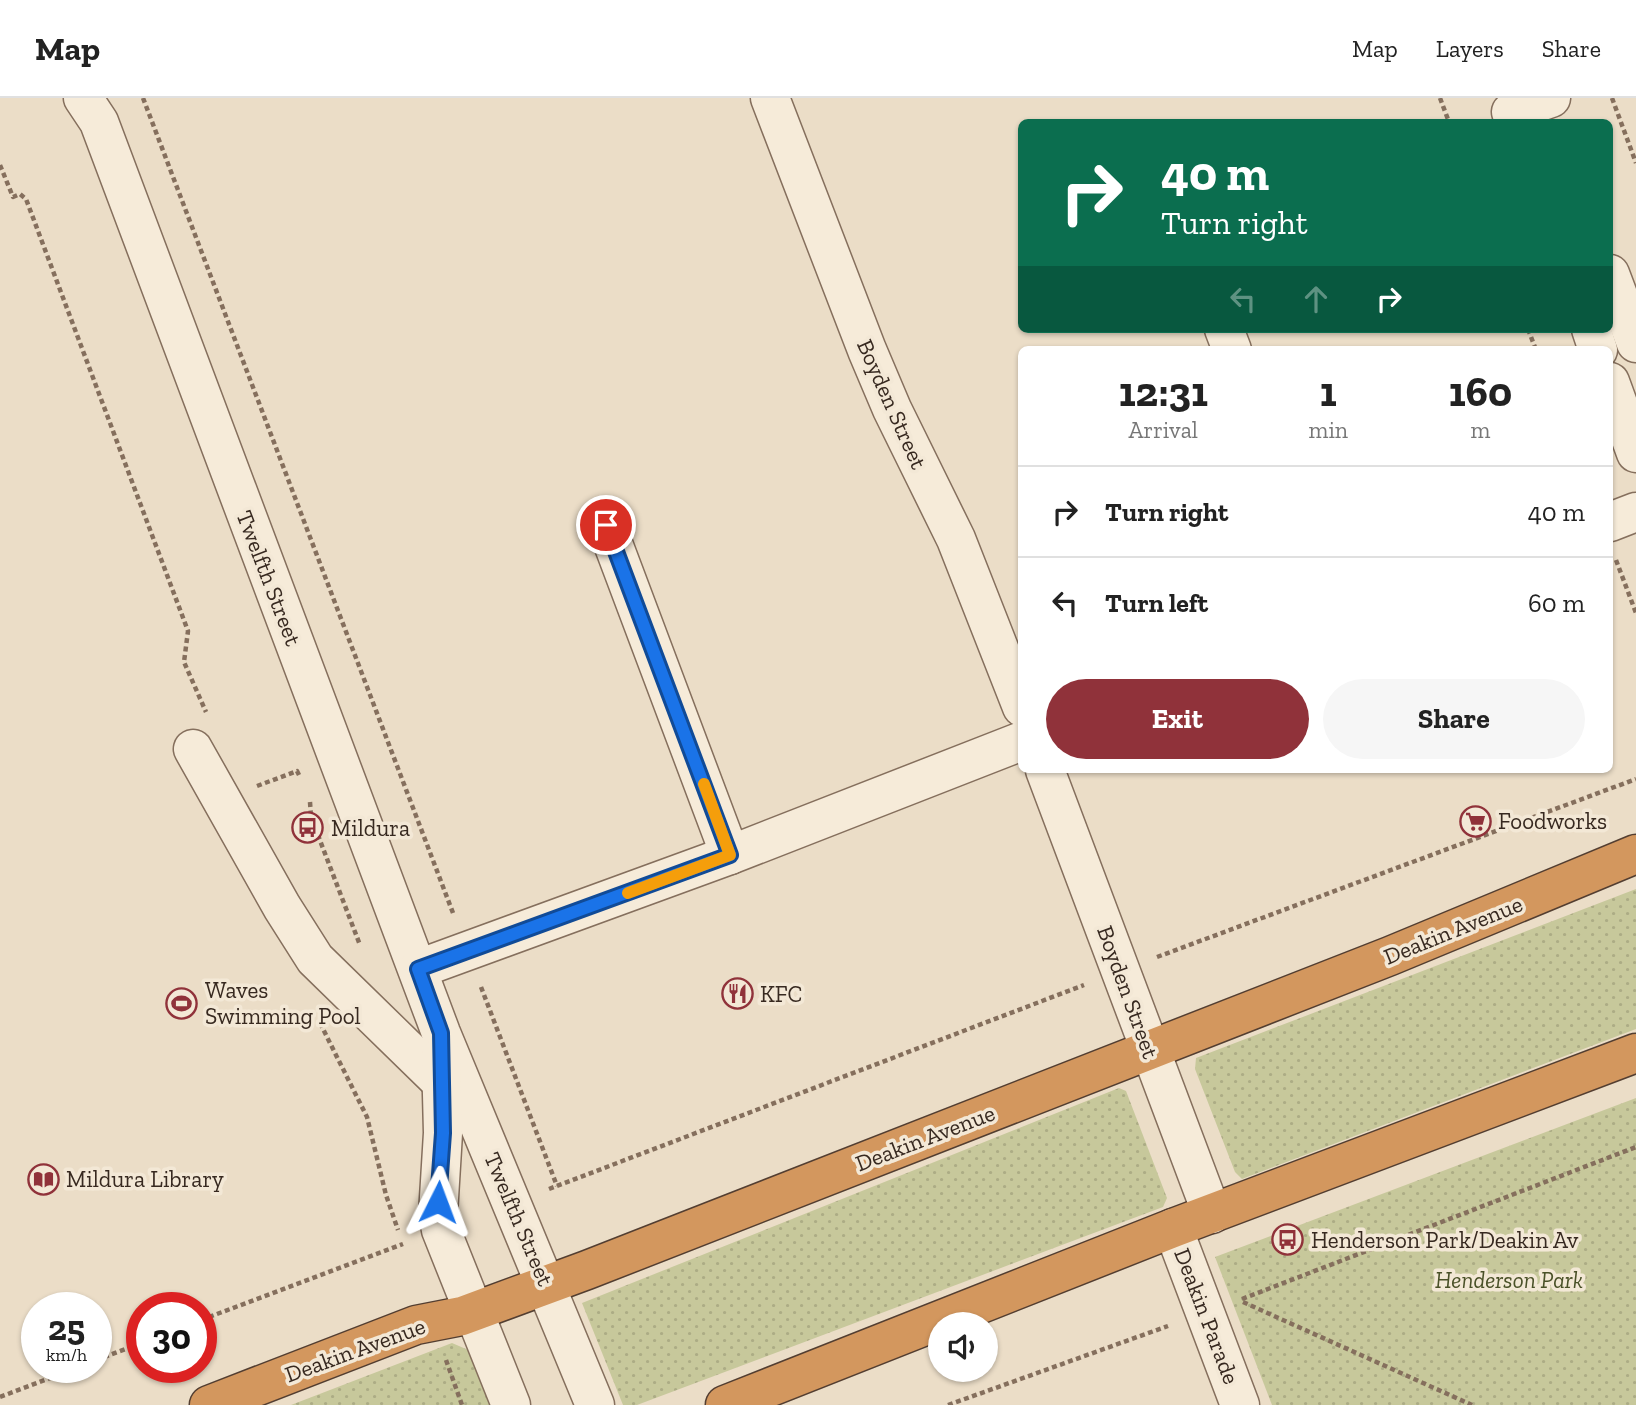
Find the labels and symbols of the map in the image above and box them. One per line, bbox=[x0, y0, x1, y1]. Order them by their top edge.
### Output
street label: Boyden Street bbox=[851, 335, 933, 474]
pin bbox=[576, 495, 636, 555]
street label: Twelfth Street bbox=[230, 506, 308, 650]
supermarket icon: Foodworks bbox=[1458, 804, 1492, 838]
place label: Foodworks bbox=[1498, 807, 1607, 835]
bus stop icon: Mildura bbox=[291, 811, 325, 845]
place label: Mildura bbox=[331, 814, 410, 842]
street label: Deakin Avenue bbox=[1380, 889, 1526, 971]
street label: Boyden Street bbox=[1091, 922, 1165, 1063]
place label: Waves Swimming Pool bbox=[205, 976, 361, 1030]
restaurant icon: KFC bbox=[720, 977, 754, 1011]
place label: KFC bbox=[760, 980, 802, 1008]
sports icon: Waves Swimming Pool bbox=[165, 986, 199, 1020]
street label: Deakin Avenue bbox=[851, 1099, 999, 1177]
street label: Twelfth Street bbox=[478, 1148, 560, 1290]
library icon: Mildura Library bbox=[26, 1162, 60, 1196]
place label: Mildura Library bbox=[66, 1165, 224, 1193]
position arrow bbox=[401, 1165, 475, 1239]
bus stop icon: Henderson Park/Deakin Av bbox=[1271, 1223, 1305, 1257]
place label: Henderson Park/Deakin Av bbox=[1311, 1226, 1579, 1254]
street label: Deakin Parade bbox=[1168, 1244, 1246, 1388]
park label: Henderson Park bbox=[1435, 1266, 1583, 1294]
speed limit sign: 30 bbox=[126, 1292, 217, 1383]
street label: Deakin Avenue bbox=[281, 1312, 429, 1388]

